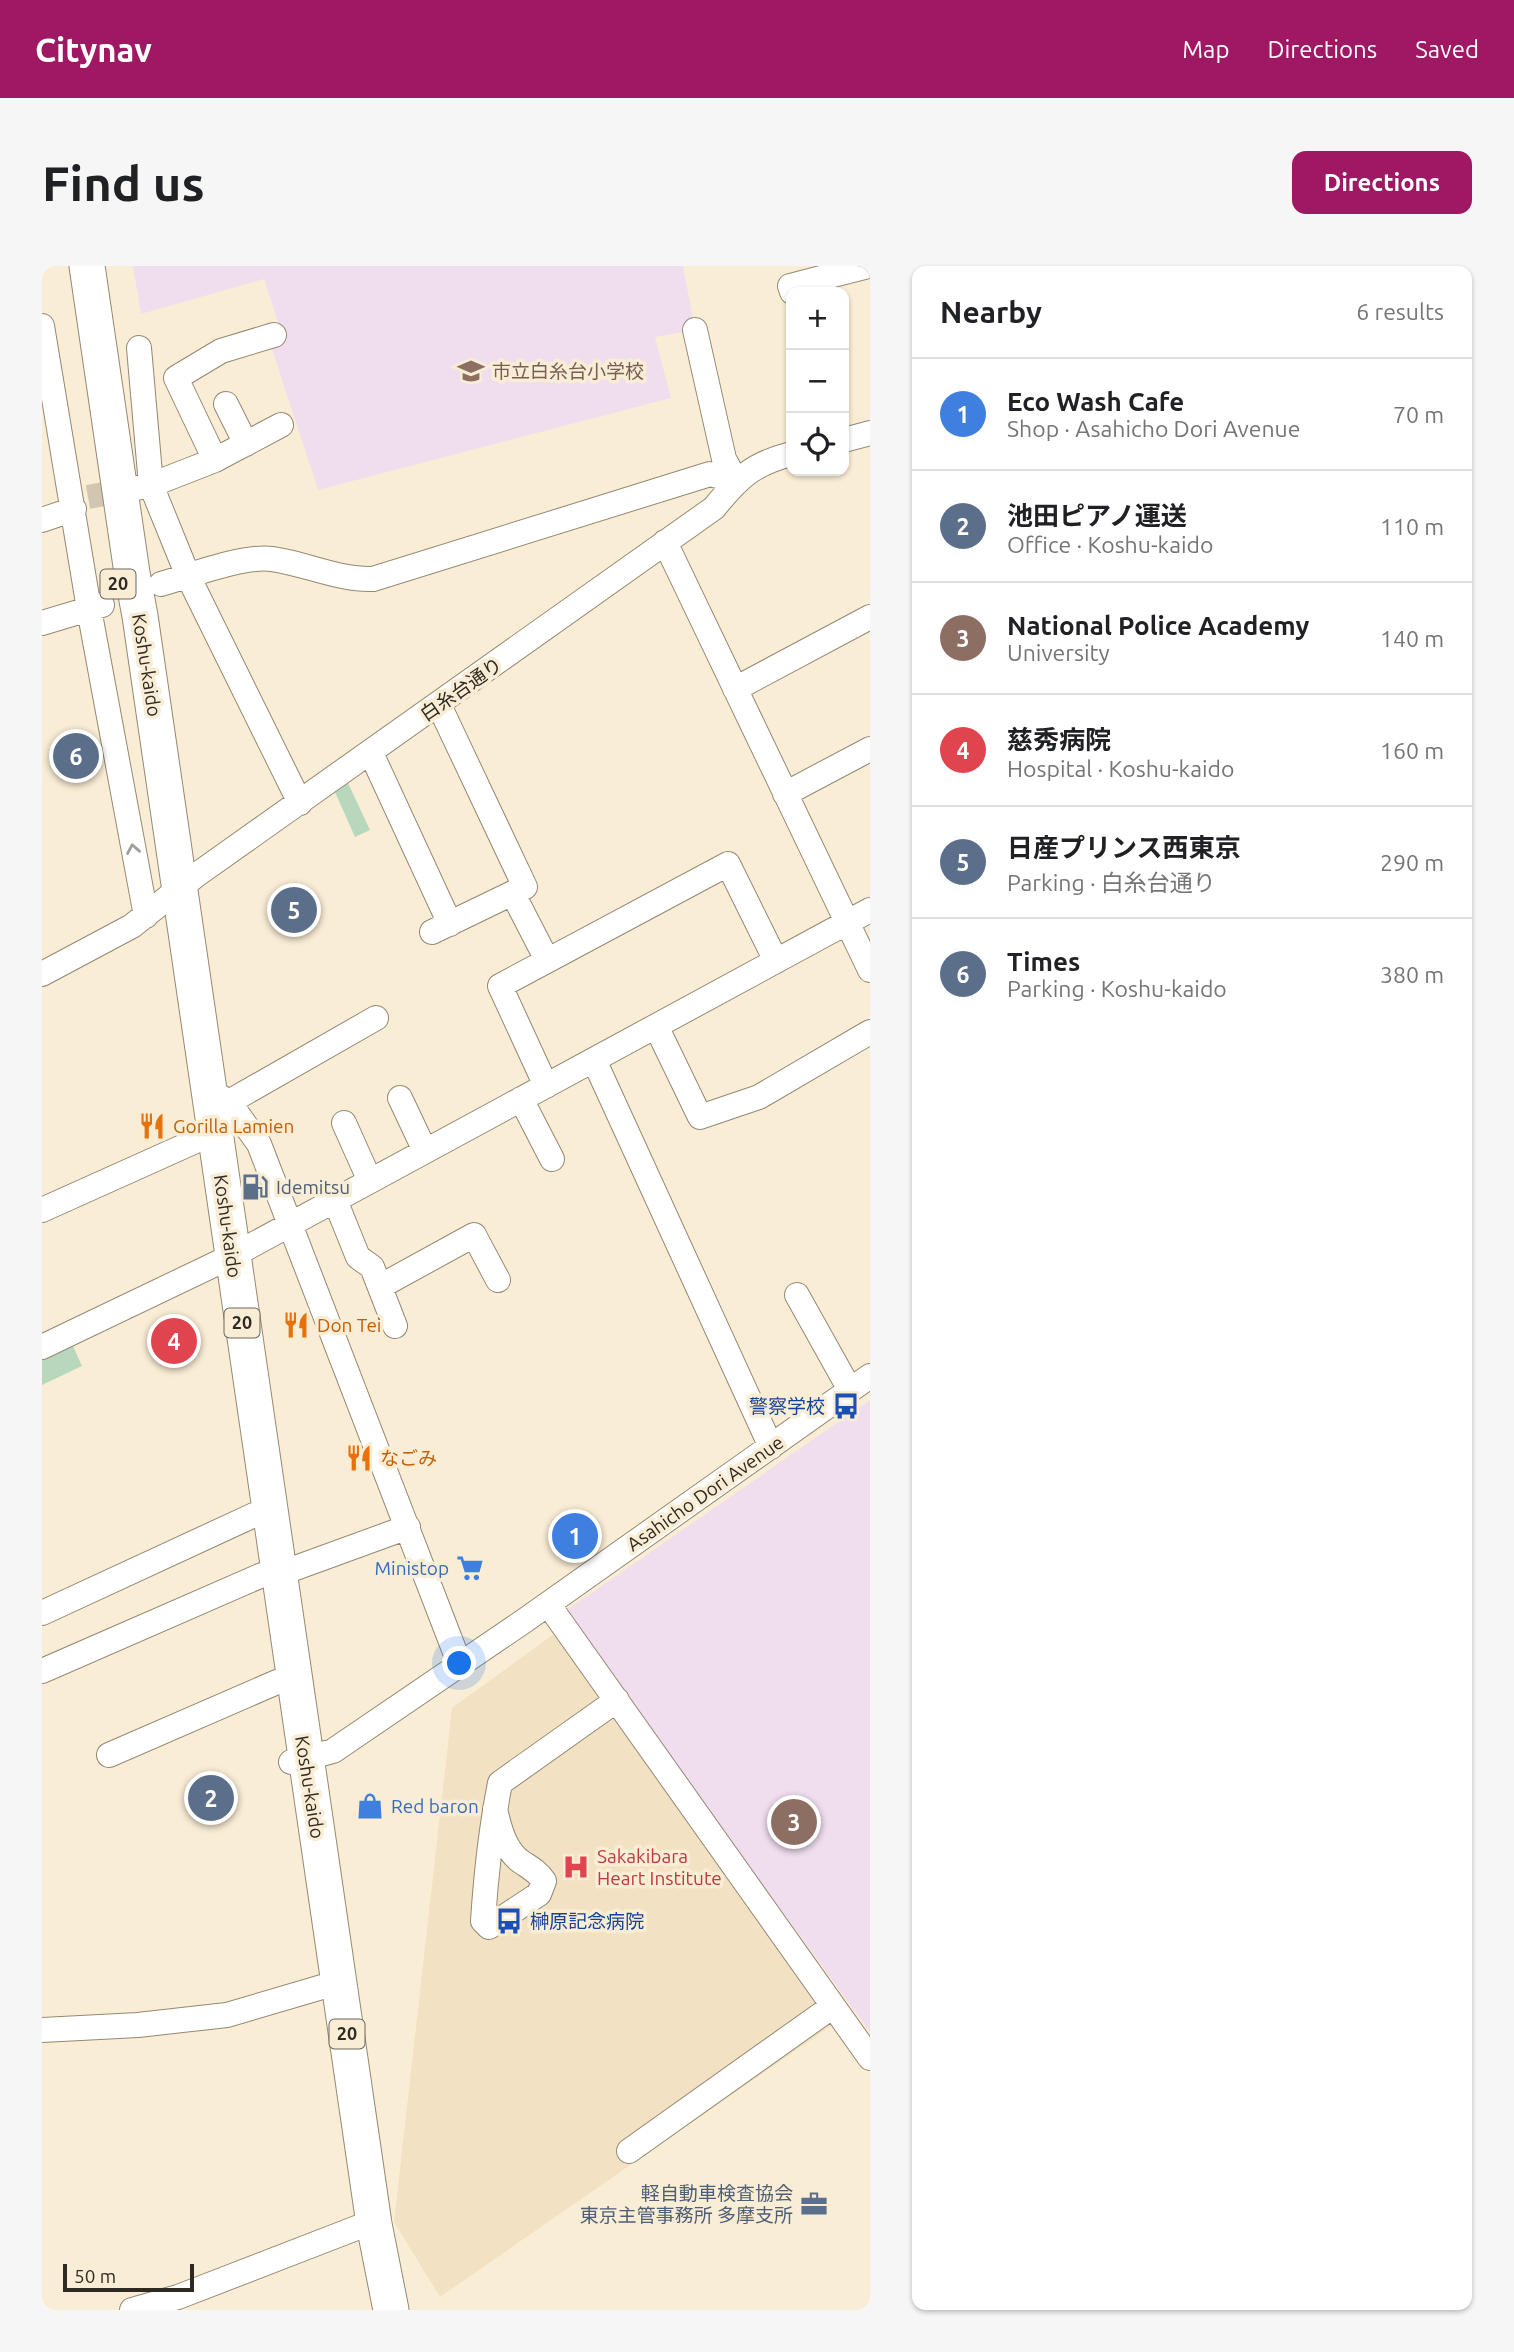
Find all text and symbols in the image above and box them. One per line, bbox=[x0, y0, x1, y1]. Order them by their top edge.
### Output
text: Citynav bbox=[35, 31, 152, 68]
text: Map bbox=[1182, 36, 1229, 63]
text: Directions bbox=[1267, 36, 1377, 63]
text: Saved bbox=[1415, 36, 1479, 63]
button: Directions bbox=[1292, 151, 1472, 214]
text: Find us bbox=[42, 155, 205, 210]
map controls bbox=[786, 287, 849, 476]
button: + bbox=[786, 287, 849, 350]
text: Nearby bbox=[940, 295, 1042, 329]
text: 6 results bbox=[1356, 299, 1444, 324]
button: − bbox=[786, 350, 849, 413]
school or university icon: 市立白糸台小学校 bbox=[456, 356, 486, 386]
place label: 市立白糸台小学校 bbox=[492, 360, 644, 382]
text: Eco Wash Cafe bbox=[1007, 387, 1184, 416]
text: 1 bbox=[957, 402, 969, 427]
text: 70 m bbox=[1393, 402, 1444, 427]
button: locate bbox=[786, 413, 849, 476]
text: Shop · Asahicho Dori Avenue bbox=[1007, 416, 1300, 441]
text: 池田ピアノ運送 bbox=[1007, 501, 1187, 530]
text: 2 bbox=[957, 514, 969, 539]
text: 110 m bbox=[1380, 514, 1444, 539]
text: Office · Koshu-kaido bbox=[1007, 532, 1213, 557]
road number: 20 bbox=[100, 570, 136, 598]
text: National Police Academy bbox=[1007, 611, 1309, 640]
street label: Koshu-kaido bbox=[128, 612, 166, 718]
text: 3 bbox=[957, 626, 969, 651]
text: 140 m bbox=[1380, 626, 1444, 651]
text: University bbox=[1007, 640, 1110, 665]
street label: 白糸台通り bbox=[416, 653, 506, 725]
text: 慈秀病院 bbox=[1007, 725, 1111, 754]
pin: 6 bbox=[53, 730, 99, 782]
text: 4 bbox=[957, 738, 969, 763]
text: 160 m bbox=[1380, 738, 1444, 763]
text: Hospital · Koshu-kaido bbox=[1007, 756, 1235, 781]
text: 日産プリンス西東京 bbox=[1007, 833, 1240, 862]
one-way arrow bbox=[127, 843, 142, 855]
text: 5 bbox=[957, 850, 969, 875]
text: 290 m bbox=[1380, 850, 1444, 875]
text: Parking · 白糸台通り bbox=[1007, 870, 1216, 895]
pin: 5 bbox=[271, 884, 317, 936]
text: Times bbox=[1007, 947, 1080, 976]
text: 6 bbox=[957, 962, 969, 987]
text: 380 m bbox=[1380, 962, 1444, 987]
text: Parking · Koshu-kaido bbox=[1007, 976, 1227, 1001]
restaurant icon: Gorilla Lamien bbox=[137, 1111, 167, 1141]
place label: Gorilla Lamien bbox=[173, 1115, 294, 1137]
fuel station icon: Idemitsu bbox=[240, 1172, 270, 1202]
street label: Koshu-kaido bbox=[210, 1173, 246, 1279]
place label: Idemitsu bbox=[276, 1176, 350, 1198]
road number: 20 bbox=[224, 1308, 260, 1338]
restaurant icon: Don Tei bbox=[281, 1310, 311, 1340]
place label: Don Tei bbox=[317, 1314, 382, 1336]
pin: 4 bbox=[151, 1315, 197, 1367]
bus stop icon: 警察学校 bbox=[831, 1391, 861, 1421]
place label: 警察学校 bbox=[749, 1395, 825, 1417]
street label: Asahicho Dori Avenue bbox=[623, 1431, 787, 1555]
restaurant icon: なごみ bbox=[344, 1443, 374, 1473]
place label: なごみ bbox=[380, 1447, 437, 1469]
pin: 1 bbox=[552, 1510, 598, 1562]
supermarket icon: Ministop bbox=[455, 1553, 485, 1583]
place label: Ministop bbox=[375, 1557, 449, 1579]
your location bbox=[442, 1646, 476, 1680]
street label: Koshu-kaido bbox=[291, 1734, 329, 1840]
pin: 2 bbox=[188, 1772, 234, 1824]
shop icon: Red baron bbox=[355, 1791, 385, 1821]
place label: Red baron bbox=[391, 1795, 479, 1817]
pin: 3 bbox=[771, 1796, 817, 1848]
place label: Sakakibara Heart Institute bbox=[597, 1845, 722, 1889]
hospital icon: Sakakibara Heart Institute bbox=[561, 1852, 591, 1882]
bus stop icon: 榊原記念病院 bbox=[494, 1906, 524, 1936]
place label: 榊原記念病院 bbox=[530, 1910, 644, 1932]
road number: 20 bbox=[330, 2020, 364, 2049]
place label: 軽自動車検査協会 東京主管事務所 多摩支所 bbox=[580, 2182, 793, 2226]
office icon: 軽自動車検査協会 東京主管事務所 多摩支所 bbox=[799, 2189, 829, 2219]
scale bar bbox=[63, 2261, 194, 2293]
text: 50 m bbox=[74, 2265, 116, 2287]

